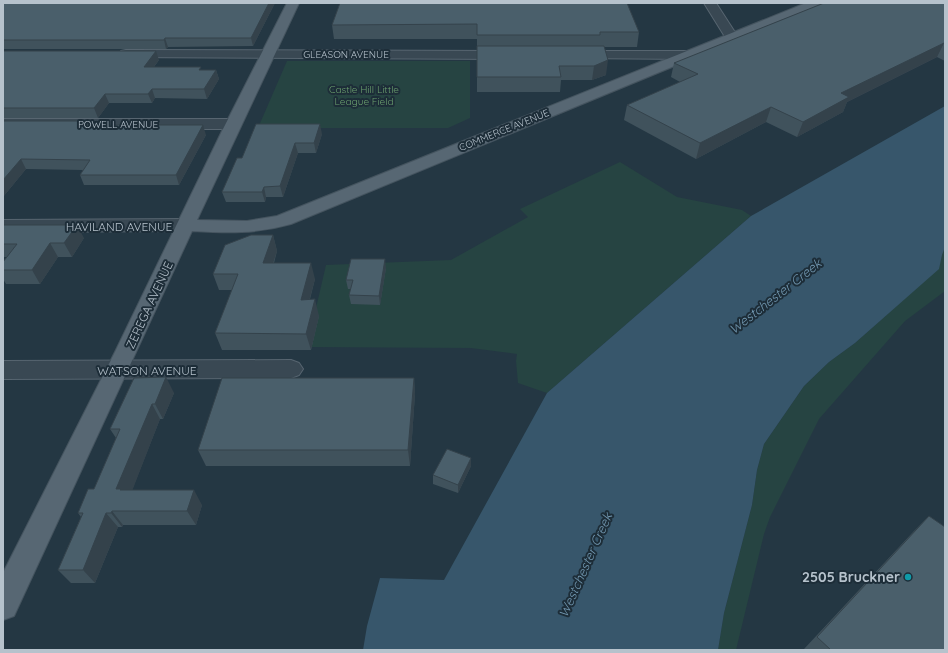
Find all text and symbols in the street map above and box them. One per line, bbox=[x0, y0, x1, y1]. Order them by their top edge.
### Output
street label: GLEASON AVENUE bbox=[303, 48, 389, 61]
park label: Castle Hill Little League Field bbox=[329, 83, 399, 108]
street label: COMMERCE AVENUE bbox=[457, 106, 551, 154]
street label: POWELL AVENUE bbox=[78, 118, 158, 131]
street label: HAVILAND AVENUE bbox=[66, 219, 172, 234]
water label: Westchester Creek bbox=[726, 254, 825, 337]
street label: ZEREGA AVENUE bbox=[122, 259, 176, 351]
street label: WATSON AVENUE bbox=[97, 363, 197, 378]
water label: Westchester Creek bbox=[555, 509, 616, 620]
place label: 2505 Bruckner bbox=[802, 568, 900, 586]
marker: 2505 Bruckner bbox=[903, 572, 913, 582]

